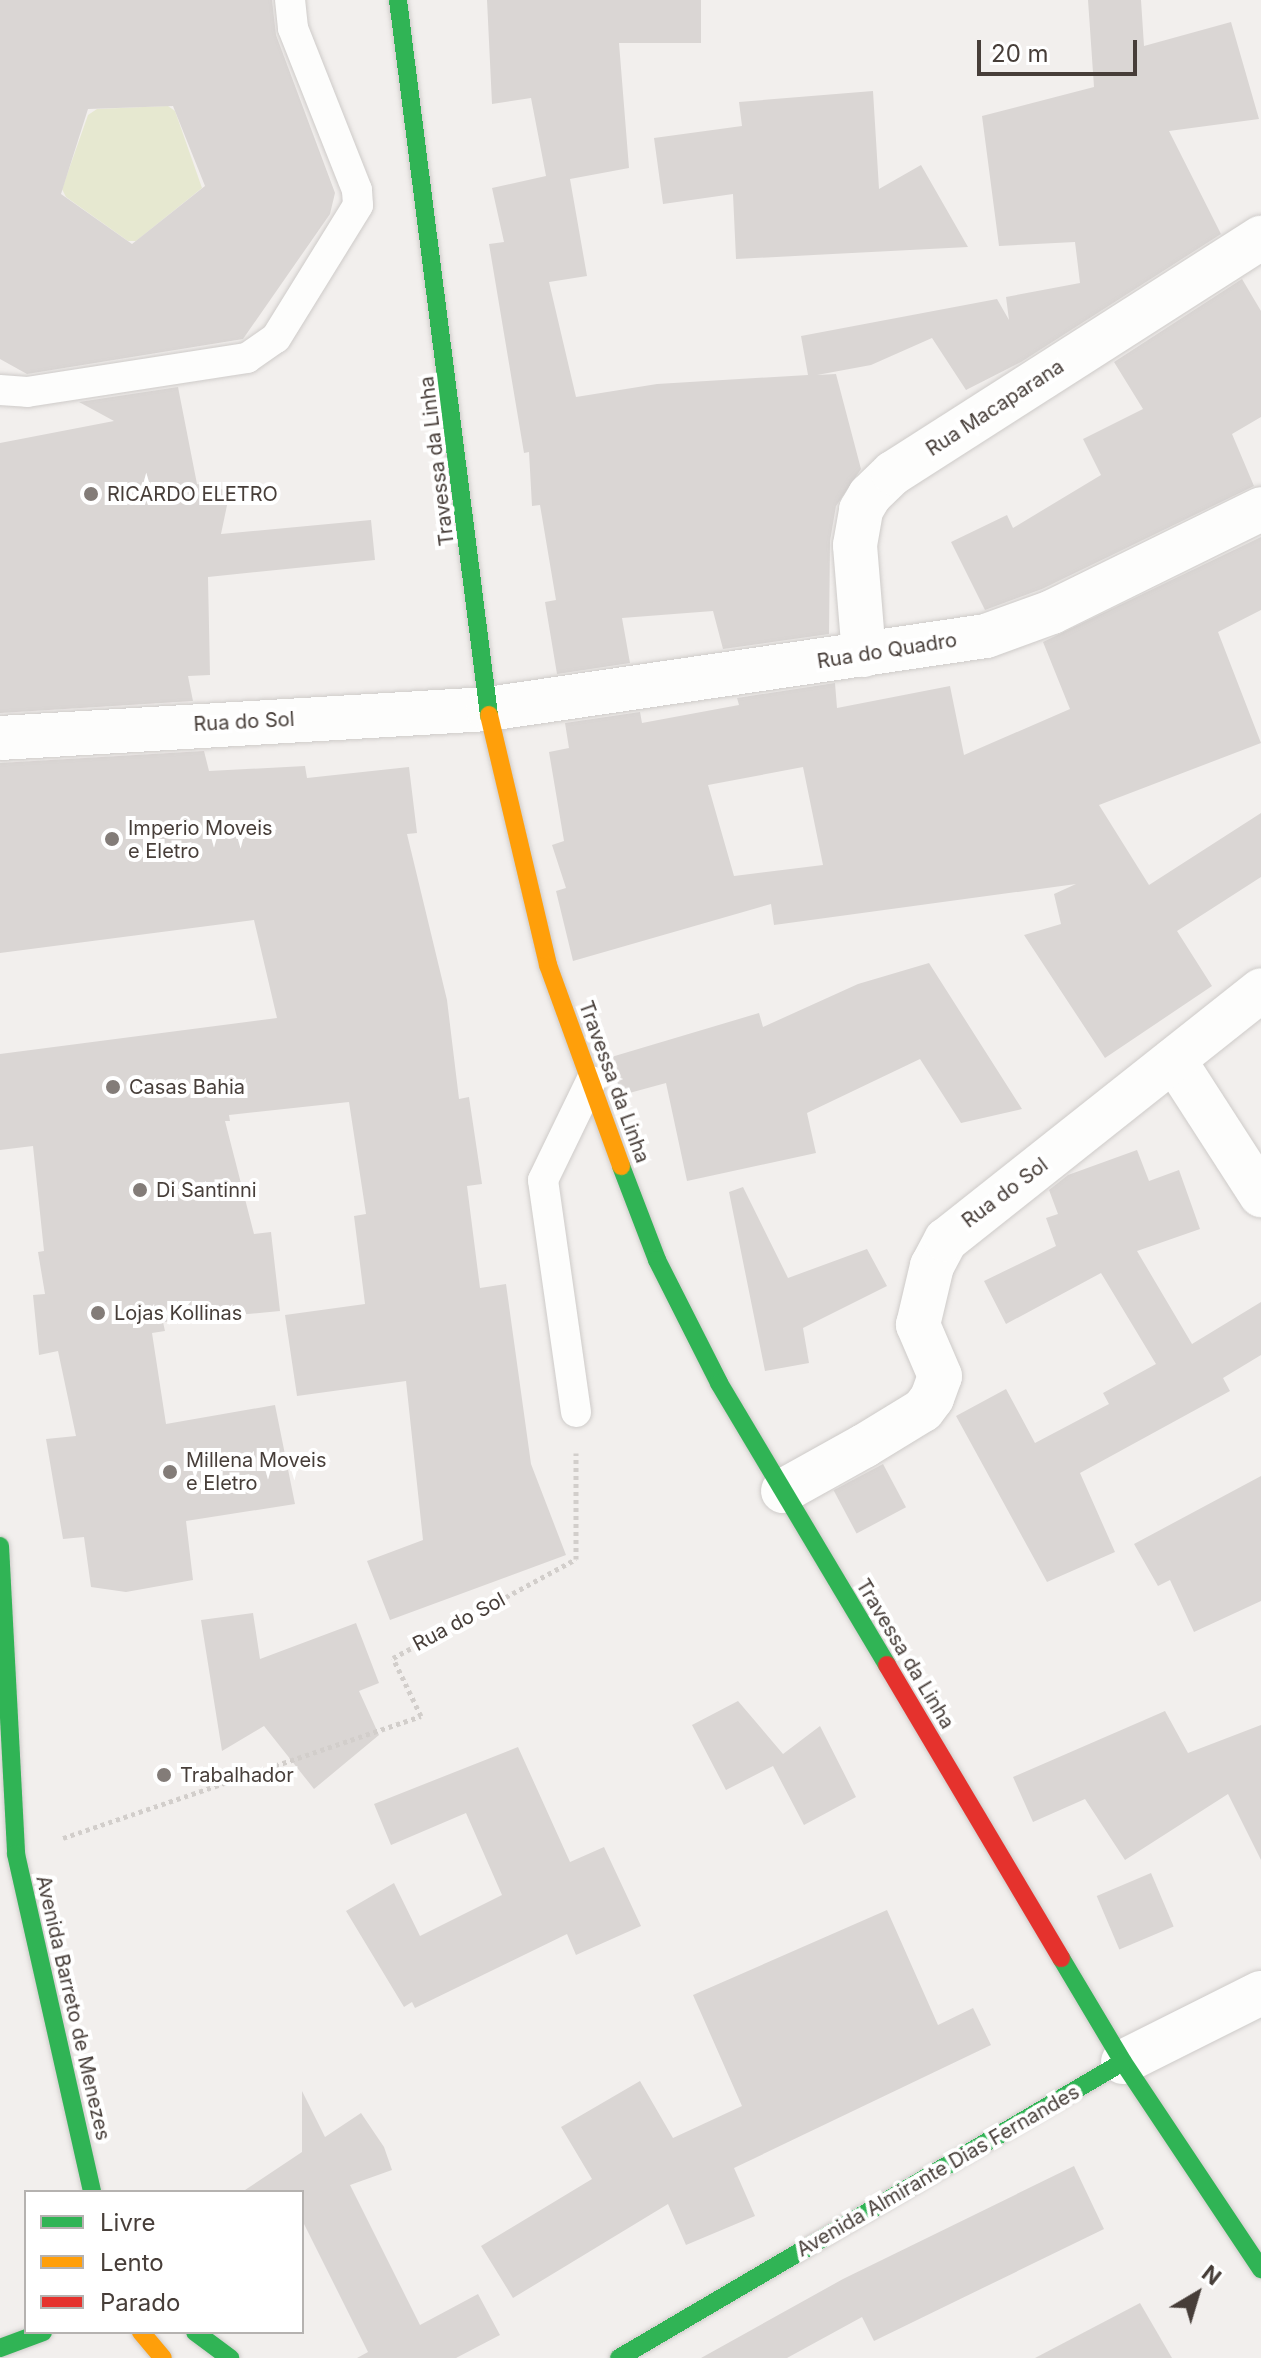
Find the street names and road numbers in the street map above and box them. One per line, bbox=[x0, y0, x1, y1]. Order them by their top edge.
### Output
street label: Rua Macaparana bbox=[922, 355, 1068, 461]
street label: Travessa da Linha bbox=[415, 375, 459, 547]
street label: Rua do Quadro bbox=[815, 628, 959, 674]
street label: Rua do Sol bbox=[193, 707, 295, 737]
street label: Travessa da Linha bbox=[574, 998, 654, 1166]
street label: Rua do Sol bbox=[957, 1153, 1053, 1233]
street label: Travessa da Linha bbox=[851, 1575, 959, 1733]
street label: Rua do Sol bbox=[409, 1588, 509, 1656]
street label: Avenida Barreto de Menezes bbox=[31, 1873, 115, 2143]
street label: Avenida Almirante Dias Fernandes bbox=[792, 2080, 1084, 2262]

